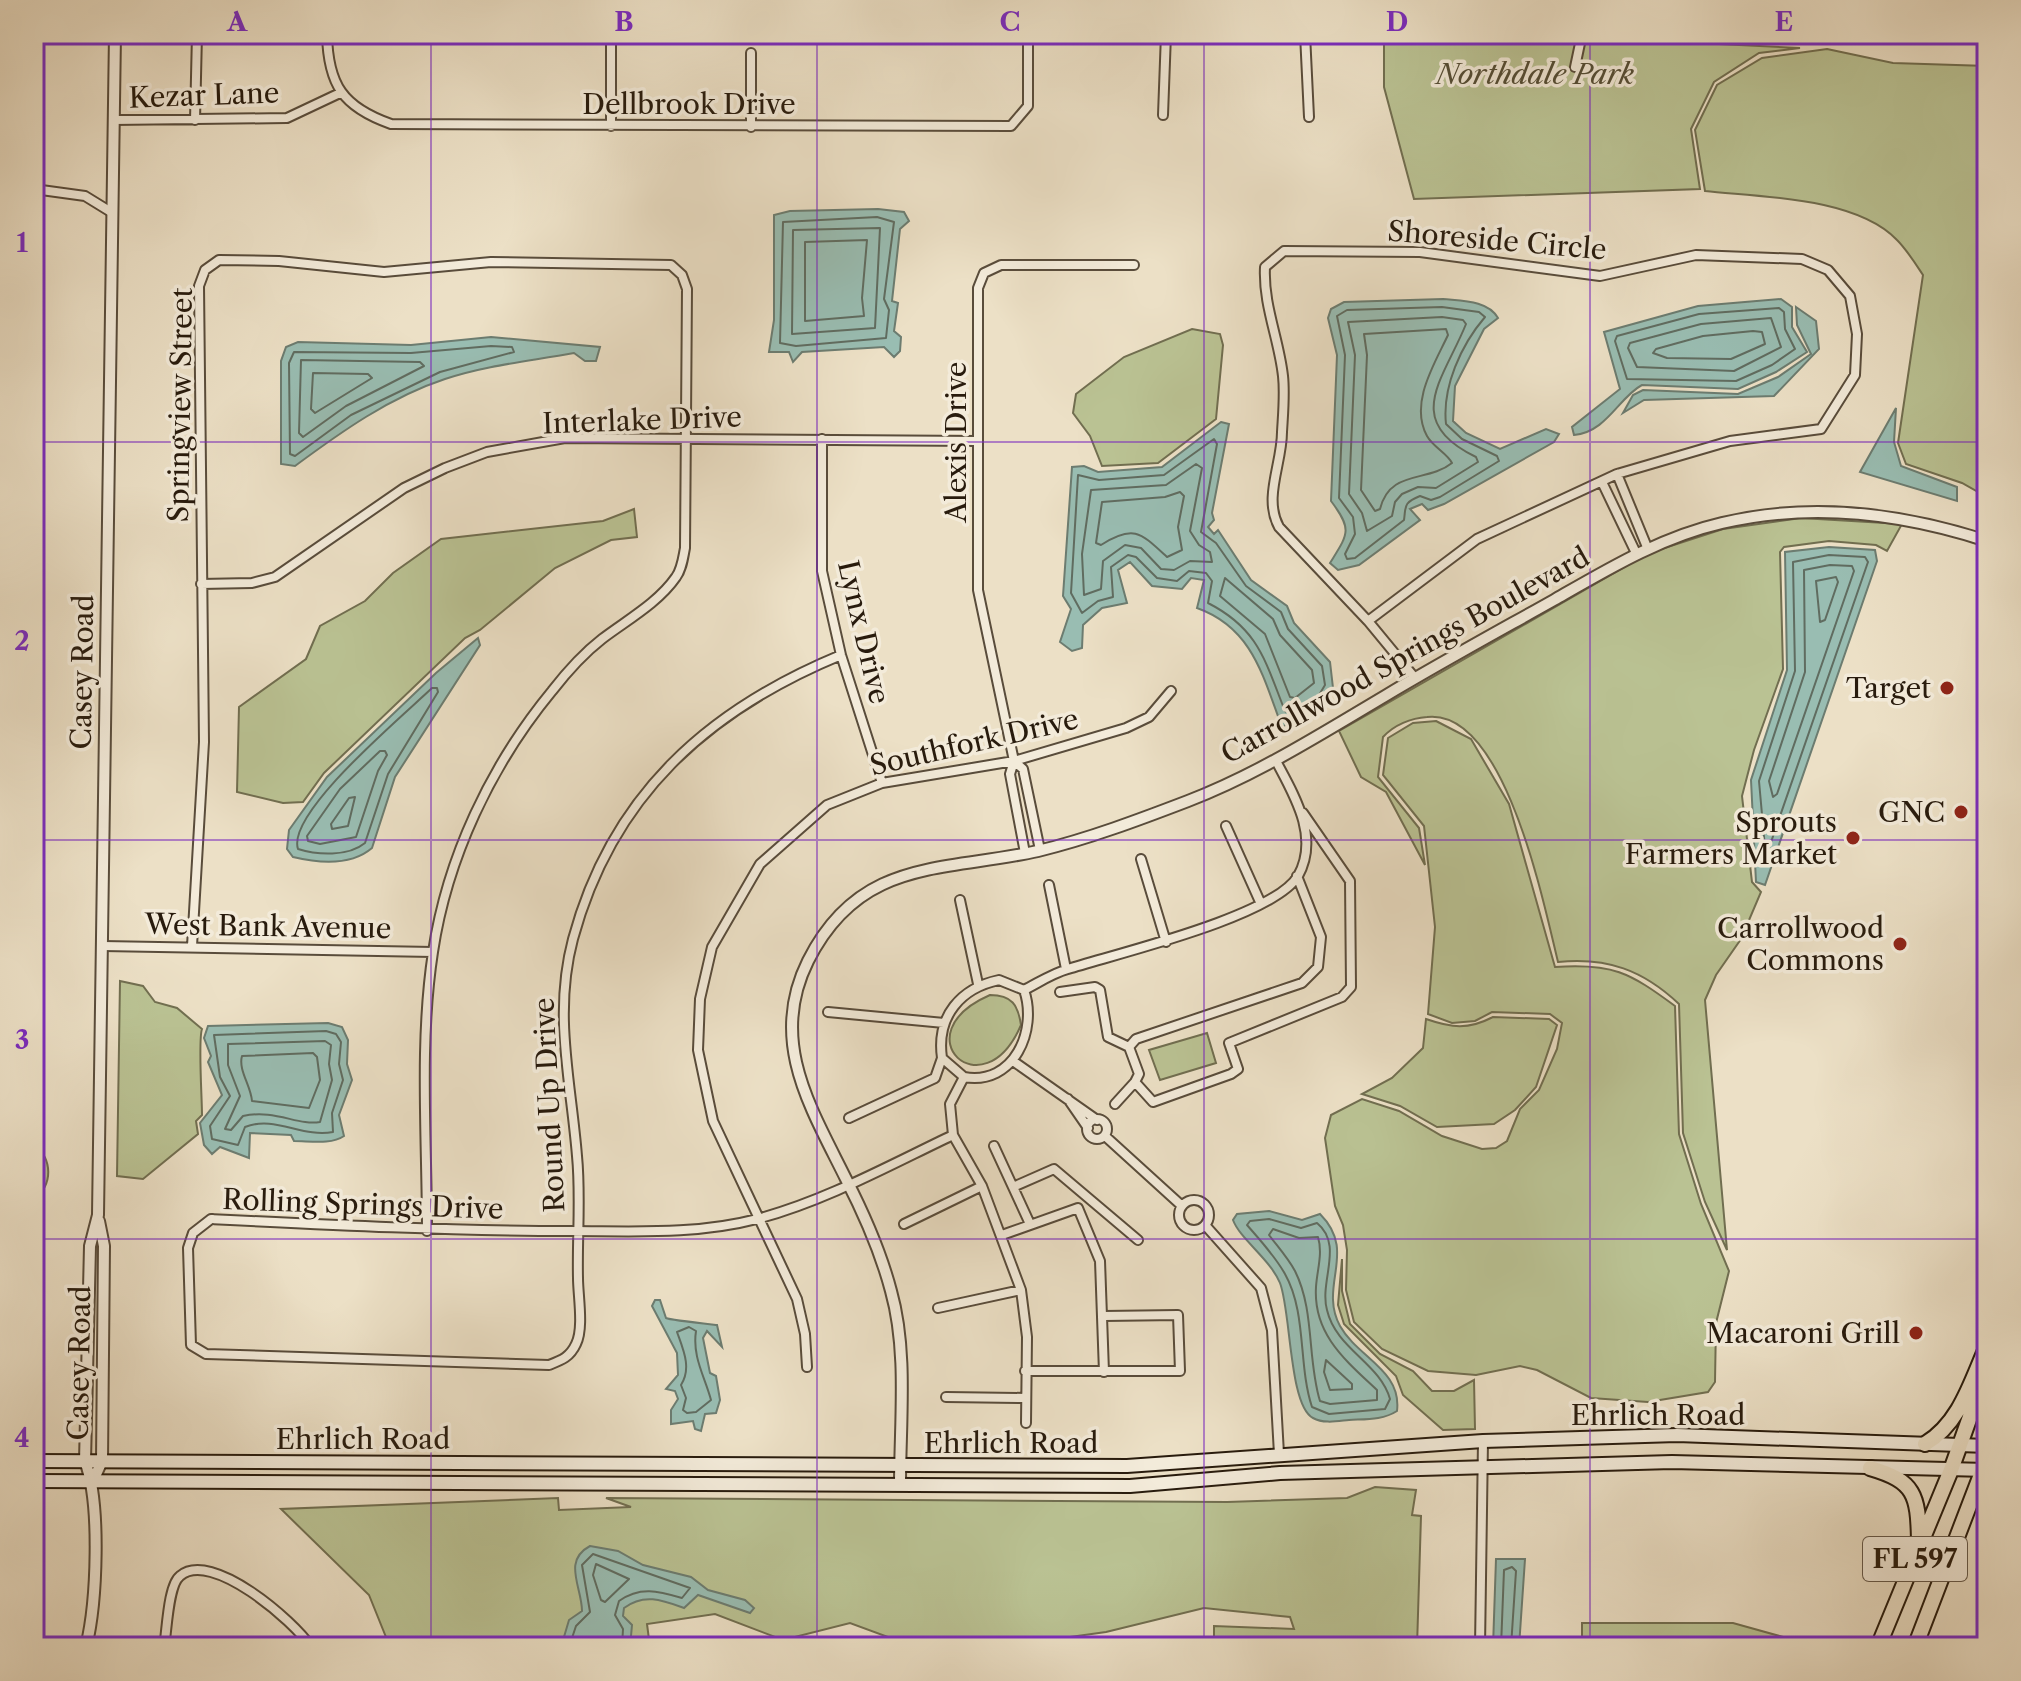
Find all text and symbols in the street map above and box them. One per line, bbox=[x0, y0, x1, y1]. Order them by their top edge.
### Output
text: A bbox=[226, 6, 248, 38]
text: B bbox=[614, 6, 634, 38]
text: C bbox=[1000, 6, 1020, 38]
text: D bbox=[1386, 6, 1408, 38]
text: E bbox=[1775, 6, 1793, 38]
park label: Northdale Park bbox=[1434, 57, 1635, 91]
street label: Kezar Lane bbox=[128, 75, 280, 115]
street label: Dellbrook Drive bbox=[582, 87, 796, 121]
street label: Shoreside Circle bbox=[1386, 213, 1608, 267]
text: 1 bbox=[16, 227, 28, 259]
street label: Springview Street bbox=[161, 287, 199, 523]
street label: Alexis Drive bbox=[939, 362, 973, 523]
street label: Interlake Drive bbox=[542, 400, 742, 440]
street label: Carrollwood Springs Boulevard bbox=[1215, 539, 1595, 771]
street label: Lynx Drive bbox=[831, 557, 897, 707]
street label: Casey Road bbox=[64, 594, 100, 750]
text: 2 bbox=[14, 625, 30, 657]
place label: Target bbox=[1846, 671, 1931, 705]
marker: Target bbox=[1938, 679, 1956, 697]
street label: Southfork Drive bbox=[866, 701, 1082, 783]
place label: GNC bbox=[1878, 795, 1945, 829]
marker: GNC bbox=[1952, 803, 1970, 821]
place label: Sprouts Farmers Market bbox=[1625, 805, 1837, 871]
marker: Sprouts Farmers Market bbox=[1844, 829, 1862, 847]
street label: West Bank Avenue bbox=[143, 907, 392, 945]
place label: Carrollwood Commons bbox=[1717, 911, 1884, 977]
marker: Carrollwood Commons bbox=[1891, 935, 1909, 953]
street label: Round Up Drive bbox=[526, 997, 572, 1213]
text: 3 bbox=[15, 1024, 29, 1056]
street label: Rolling Springs Drive bbox=[222, 1182, 504, 1226]
street label: Casey Road bbox=[61, 1285, 97, 1441]
place label: Macaroni Grill bbox=[1706, 1316, 1900, 1350]
marker: Macaroni Grill bbox=[1907, 1324, 1925, 1342]
street label: Ehrlich Road bbox=[1571, 1398, 1745, 1432]
text: 4 bbox=[14, 1422, 30, 1454]
street label: Ehrlich Road bbox=[276, 1422, 450, 1456]
street label: Ehrlich Road bbox=[924, 1426, 1098, 1460]
road number: FL 597 bbox=[1863, 1537, 1967, 1581]

